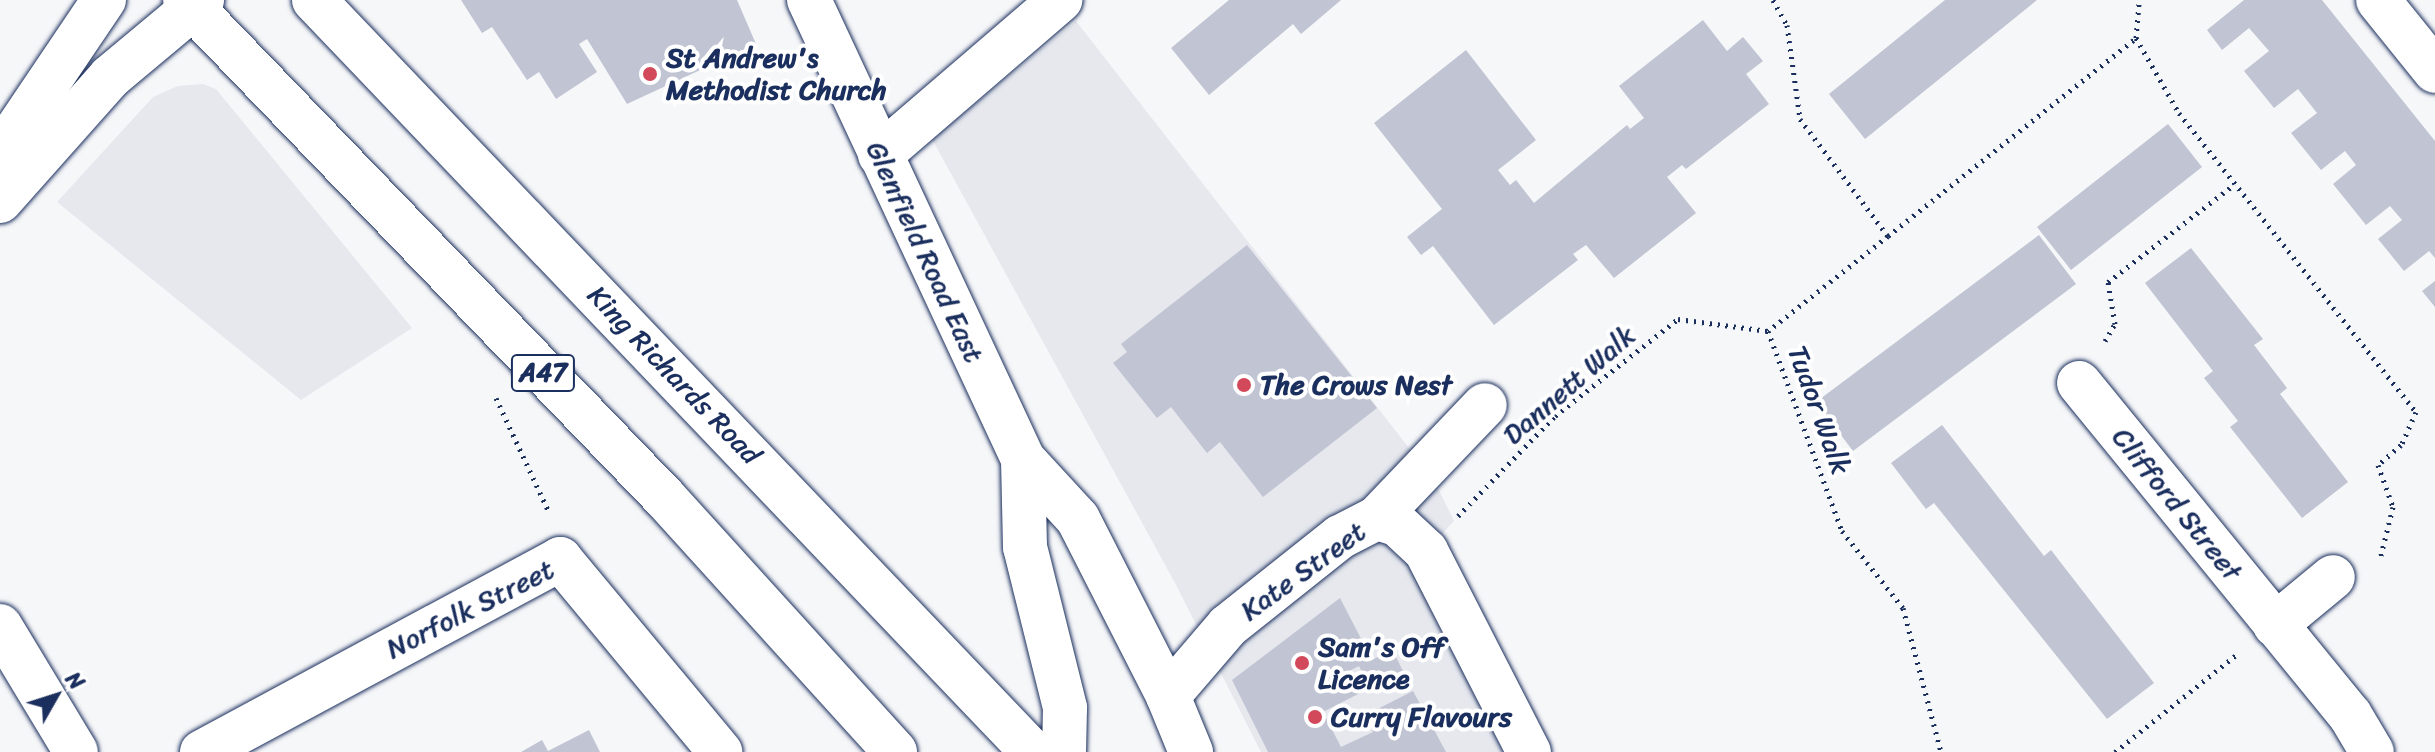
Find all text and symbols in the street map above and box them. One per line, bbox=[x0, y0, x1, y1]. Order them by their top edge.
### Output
place label: St Andrew's Methodist Church bbox=[666, 41, 887, 107]
marker: St Andrew's Methodist Church bbox=[641, 65, 659, 83]
street label: Glenfield Road East bbox=[859, 135, 991, 369]
street label: King Richards Road bbox=[580, 279, 768, 471]
street label: Dannett Walk bbox=[1496, 318, 1642, 452]
street label: Tudor Walk bbox=[1780, 341, 1858, 479]
road number: A47 bbox=[509, 351, 577, 395]
place label: The Crows Nest bbox=[1260, 368, 1452, 402]
marker: The Crows Nest bbox=[1235, 376, 1253, 394]
street label: Clifford Street bbox=[2105, 421, 2249, 587]
street label: Kate Street bbox=[1234, 514, 1372, 628]
street label: Norfolk Street bbox=[381, 552, 559, 666]
place label: Sam's Off Licence bbox=[1318, 630, 1445, 696]
marker: Sam's Off Licence bbox=[1293, 654, 1311, 672]
north arrow bbox=[16, 656, 96, 736]
text: N bbox=[55, 662, 95, 699]
place label: Curry Flavours bbox=[1331, 700, 1512, 734]
marker: Curry Flavours bbox=[1306, 708, 1324, 726]

